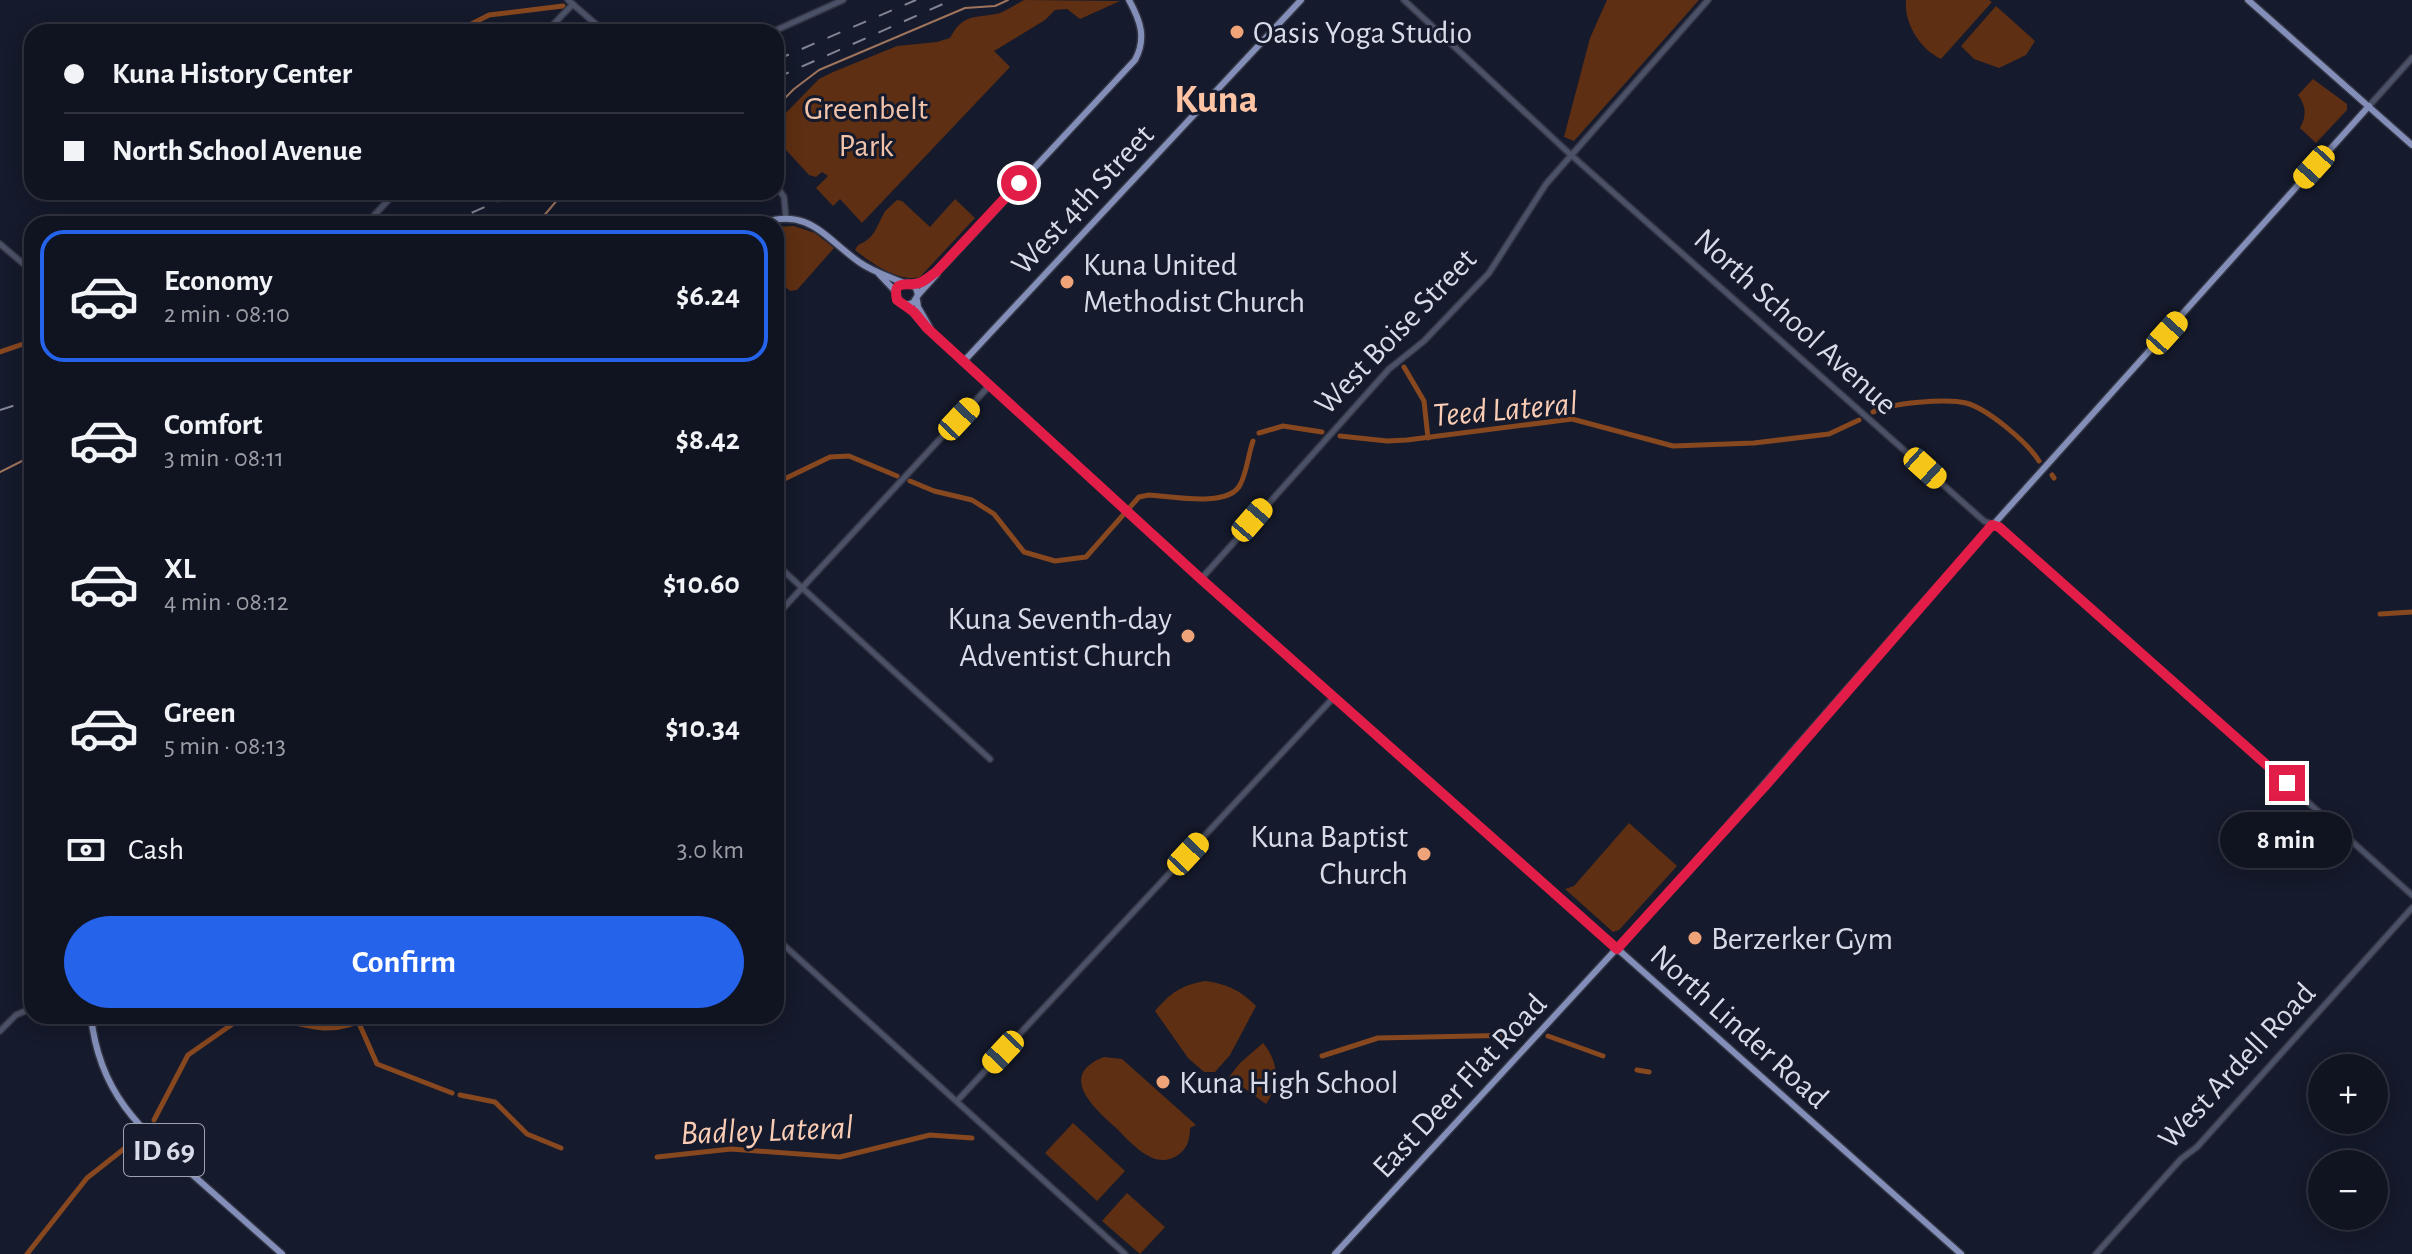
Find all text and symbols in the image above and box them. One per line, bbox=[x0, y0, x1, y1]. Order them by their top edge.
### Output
place label: Oasis Yoga Studio bbox=[1253, 17, 1472, 49]
marker: Oasis Yoga Studio bbox=[1228, 23, 1246, 41]
text: Kuna History Center bbox=[112, 59, 352, 89]
district label: Kuna bbox=[1174, 80, 1258, 120]
park label: Greenbelt Park bbox=[804, 93, 928, 162]
street label: West 4th Street bbox=[1006, 119, 1160, 281]
text: North School Avenue bbox=[112, 136, 362, 166]
car bbox=[2289, 141, 2339, 193]
route start bbox=[1001, 165, 1037, 201]
street label: North School Avenue bbox=[1688, 223, 1903, 421]
street label: West Boise Street bbox=[1309, 243, 1483, 421]
place label: Kuna United Methodist Church bbox=[1083, 249, 1305, 318]
icon: car bbox=[68, 260, 140, 332]
text: Economy bbox=[164, 266, 273, 296]
marker: Kuna United Methodist Church bbox=[1058, 273, 1076, 291]
text: $6.24 bbox=[676, 281, 740, 311]
text: 2 min · 08:10 bbox=[164, 301, 290, 327]
car bbox=[2142, 307, 2192, 359]
water label: Teed Lateral bbox=[1431, 387, 1579, 433]
car bbox=[934, 393, 984, 445]
icon: car bbox=[68, 404, 140, 476]
text: Comfort bbox=[164, 410, 263, 440]
text: $8.42 bbox=[676, 425, 740, 455]
car bbox=[1899, 443, 1951, 493]
text: 3 min · 08:11 bbox=[164, 445, 284, 471]
car bbox=[1227, 494, 1277, 546]
icon: car bbox=[68, 548, 140, 620]
text: XL bbox=[164, 554, 196, 584]
text: $10.60 bbox=[663, 569, 740, 599]
text: 4 min · 08:12 bbox=[164, 589, 289, 615]
place label: Kuna Seventh-day Adventist Church bbox=[948, 603, 1172, 672]
marker: Kuna Seventh-day Adventist Church bbox=[1179, 627, 1197, 645]
icon: car bbox=[68, 692, 140, 764]
text: Green bbox=[164, 698, 236, 728]
text: $10.34 bbox=[665, 713, 740, 743]
text: 5 min · 08:13 bbox=[164, 733, 286, 759]
route end bbox=[2269, 765, 2305, 801]
callout: 8 min bbox=[2221, 811, 2353, 867]
place label: Kuna Baptist Church bbox=[1250, 821, 1408, 890]
text: 8 min bbox=[2257, 827, 2315, 853]
icon: cash bbox=[64, 828, 108, 872]
car bbox=[1163, 828, 1213, 880]
text: Cash bbox=[128, 835, 184, 865]
text: 3.0 km bbox=[677, 837, 744, 863]
marker: Kuna Baptist Church bbox=[1415, 845, 1433, 863]
button: Confirm bbox=[64, 916, 744, 1008]
place label: Berzerker Gym bbox=[1711, 923, 1893, 955]
marker: Berzerker Gym bbox=[1686, 929, 1704, 947]
street label: North Linder Road bbox=[1644, 939, 1834, 1115]
street label: West Ardell Road bbox=[2152, 977, 2321, 1155]
street label: East Deer Flat Road bbox=[1367, 988, 1553, 1184]
car bbox=[978, 1026, 1028, 1078]
map controls bbox=[2308, 1054, 2388, 1230]
button: + bbox=[2308, 1054, 2388, 1134]
place label: Kuna High School bbox=[1179, 1067, 1398, 1099]
marker: Kuna High School bbox=[1154, 1073, 1172, 1091]
water label: Badley Lateral bbox=[680, 1111, 854, 1151]
road number: ID 69 bbox=[124, 1124, 204, 1176]
button: − bbox=[2308, 1150, 2388, 1230]

